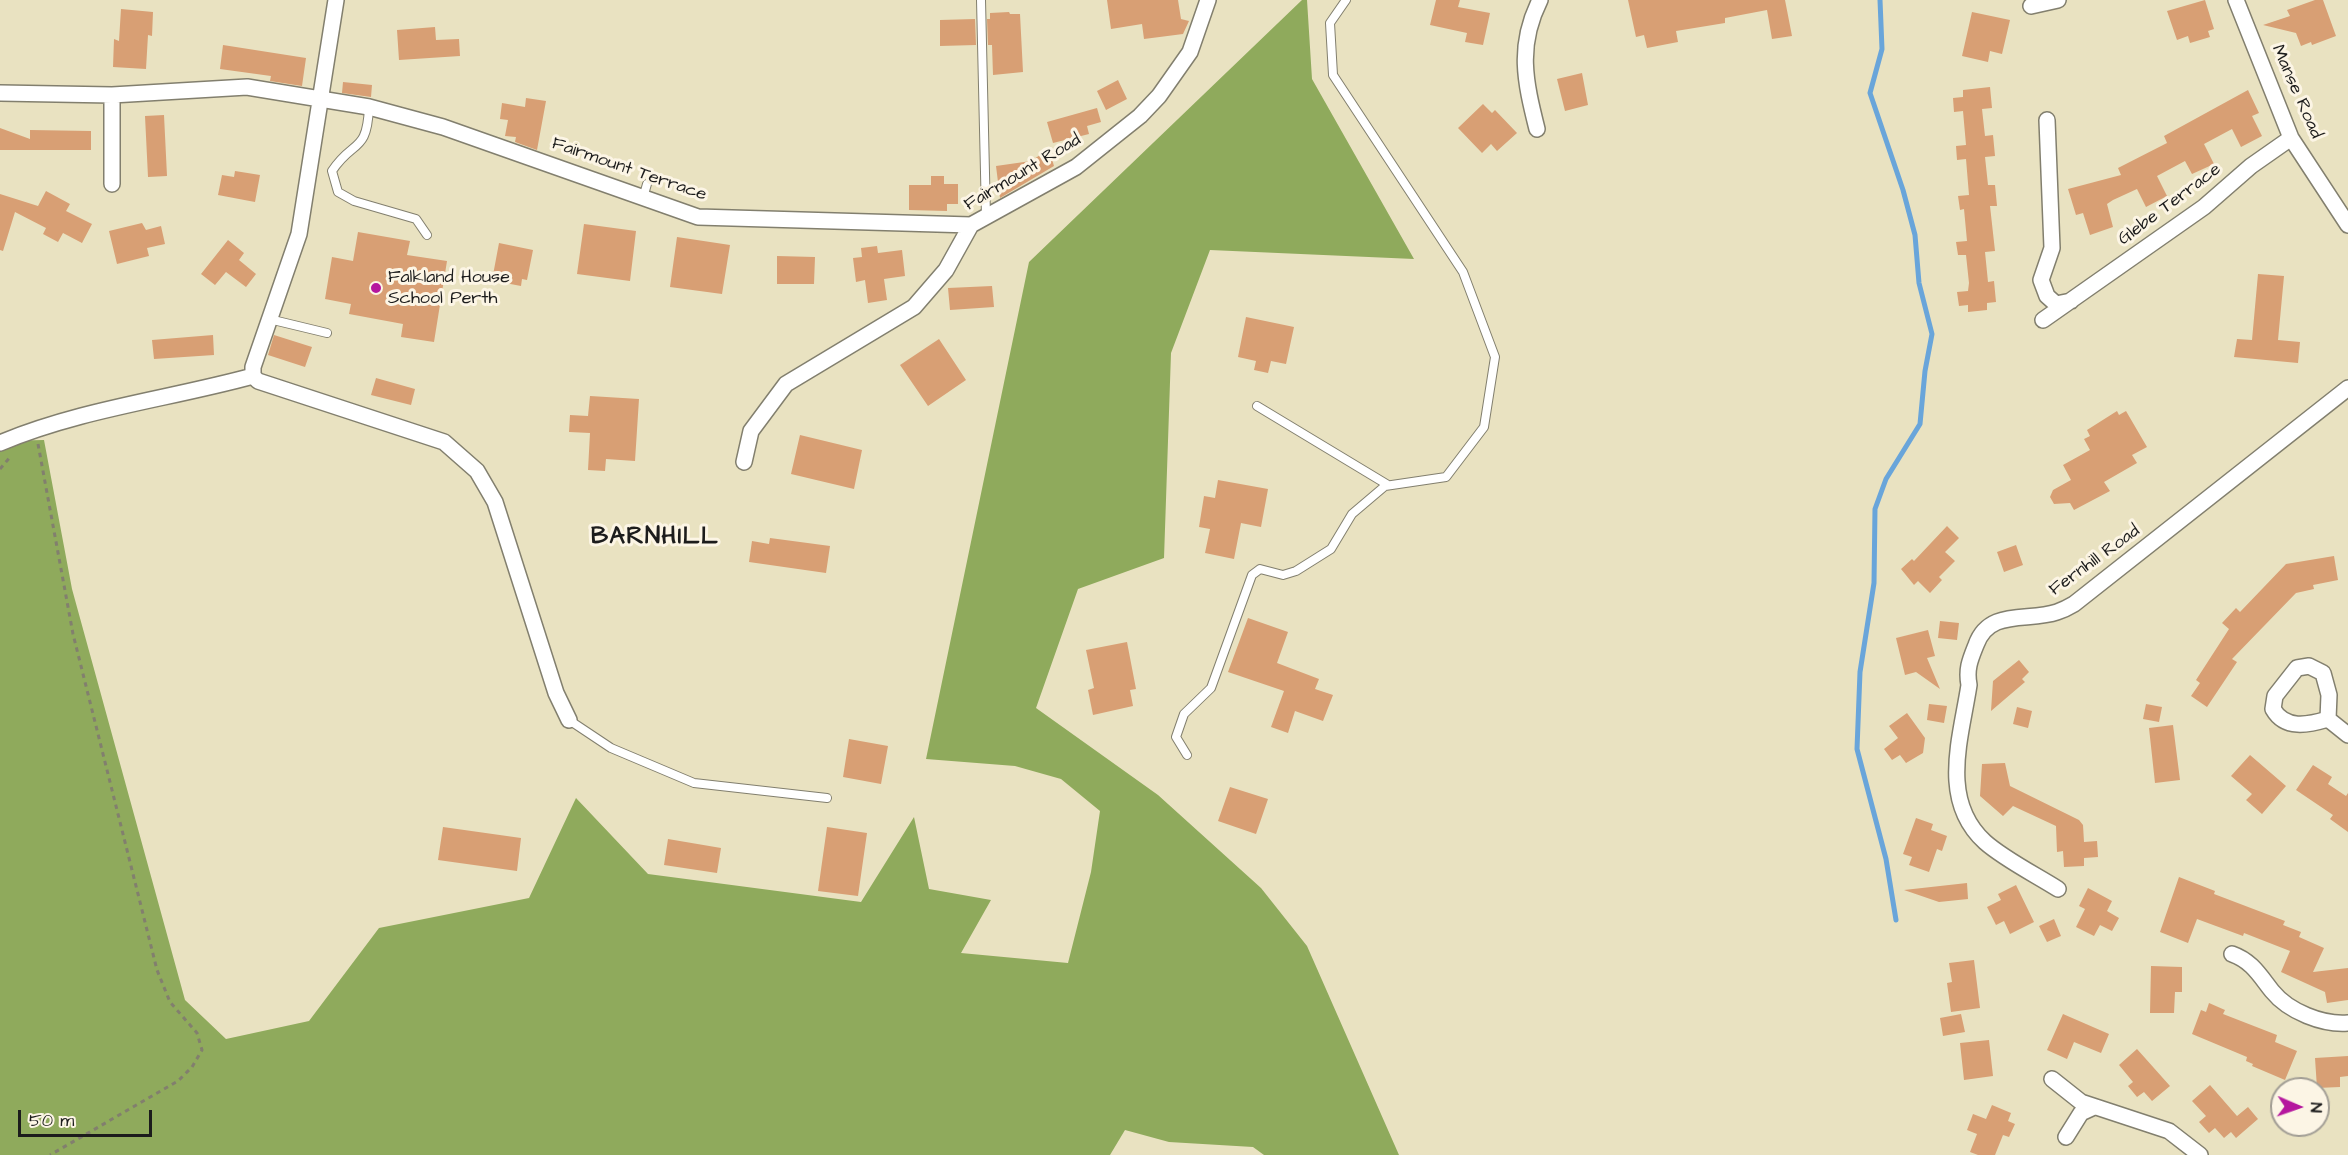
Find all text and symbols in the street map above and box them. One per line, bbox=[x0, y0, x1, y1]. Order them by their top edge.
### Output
street label: Manse Road bbox=[2266, 42, 2326, 142]
street label: Fairmount Road bbox=[961, 130, 1085, 216]
street label: Fairmount Terrace bbox=[549, 133, 709, 207]
street label: Glebe Terrace bbox=[2114, 159, 2226, 251]
place label: Falkland House School Perth bbox=[388, 267, 510, 310]
marker: Falkland House School Perth bbox=[369, 281, 383, 295]
street label: Fernhill Road bbox=[2045, 521, 2145, 601]
district label: BARNHILL bbox=[591, 524, 719, 552]
north arrow bbox=[2270, 1077, 2330, 1137]
scale bar bbox=[21, 1098, 154, 1136]
text: N bbox=[2305, 1102, 2327, 1113]
text: 50 m bbox=[29, 1108, 74, 1133]

